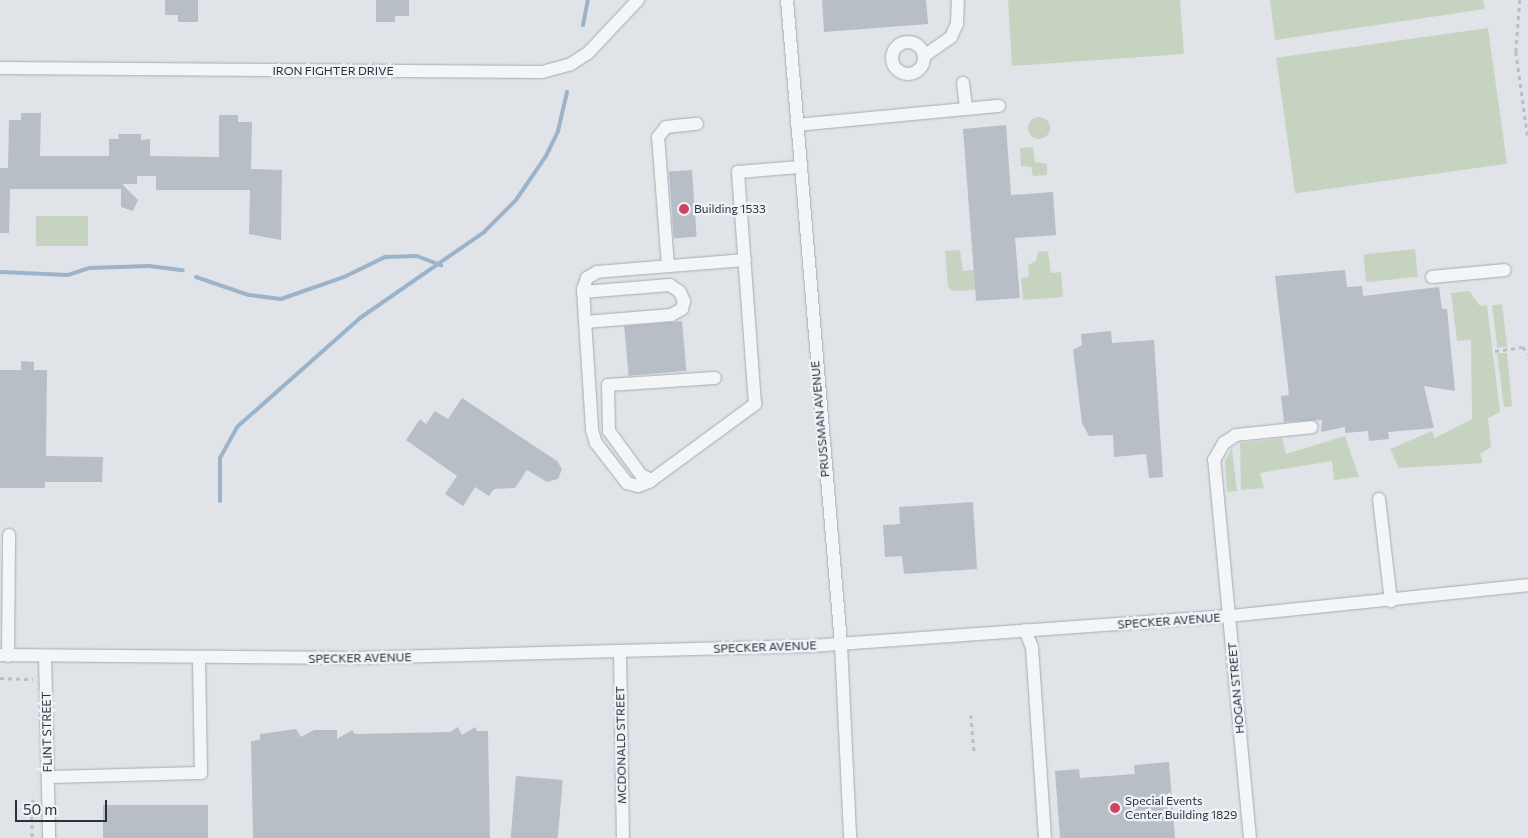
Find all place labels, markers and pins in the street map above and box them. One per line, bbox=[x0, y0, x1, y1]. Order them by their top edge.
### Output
place label: Building 1533 bbox=[694, 202, 766, 216]
marker: Building 1533 bbox=[678, 203, 690, 215]
place label: Special Events Center Building 1829 bbox=[1125, 794, 1237, 822]
marker: Special Events Center Building 1829 bbox=[1109, 802, 1121, 814]

